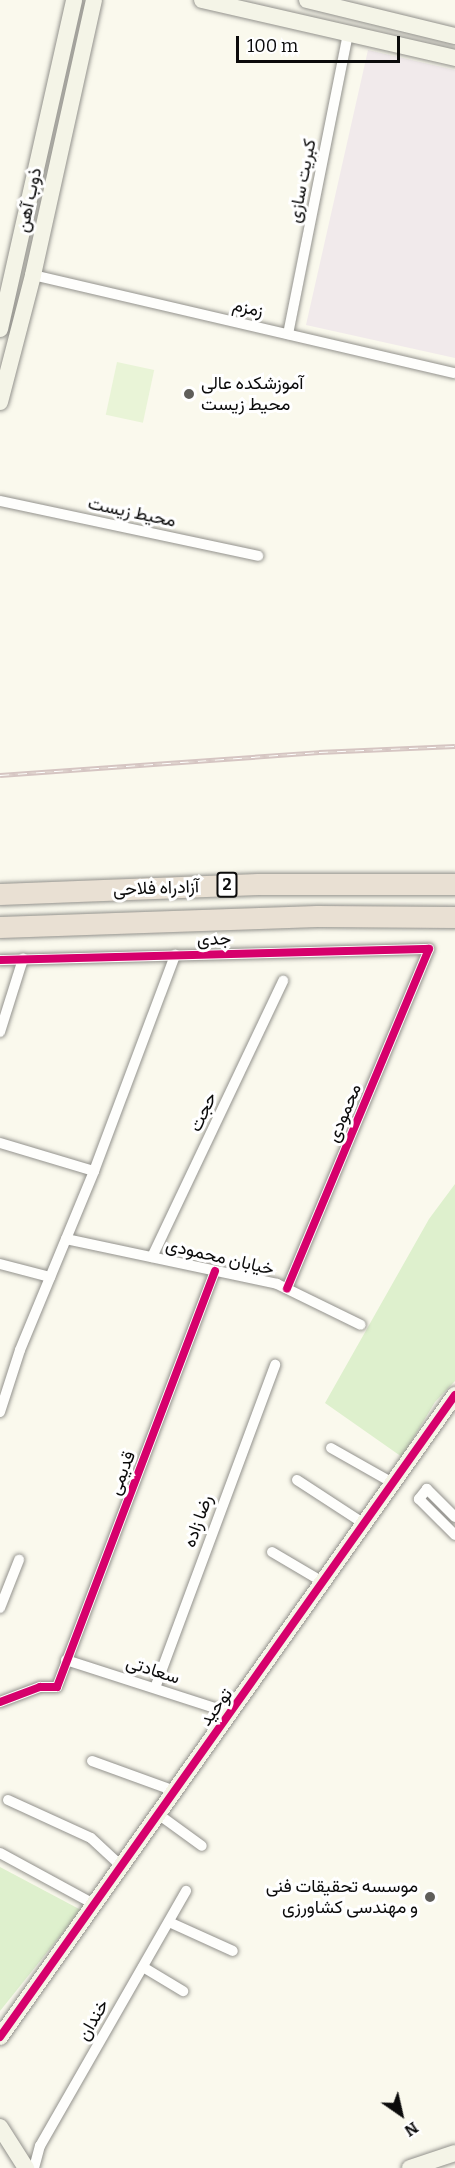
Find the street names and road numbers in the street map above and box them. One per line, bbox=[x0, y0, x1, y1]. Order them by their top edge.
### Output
street label: کبریت سازی bbox=[283, 137, 321, 225]
street label: ذوب آهن bbox=[12, 166, 46, 234]
street label: زمزم bbox=[231, 294, 265, 322]
street label: محیط زیست bbox=[86, 492, 178, 532]
road number: 2 bbox=[215, 872, 239, 898]
street label: آزادراه فلاحی bbox=[113, 876, 199, 900]
street label: جدی bbox=[197, 928, 231, 950]
street label: محمودی bbox=[322, 1080, 366, 1146]
street label: حجت bbox=[185, 1089, 221, 1135]
street label: خیابان محمودی bbox=[164, 1234, 276, 1280]
street label: قدیمی bbox=[104, 1448, 140, 1498]
street label: رضا زاده bbox=[179, 1492, 217, 1550]
street label: سعادتی bbox=[123, 1651, 183, 1689]
street label: توحید bbox=[195, 1684, 237, 1730]
street label: خندان bbox=[73, 1996, 113, 2044]

